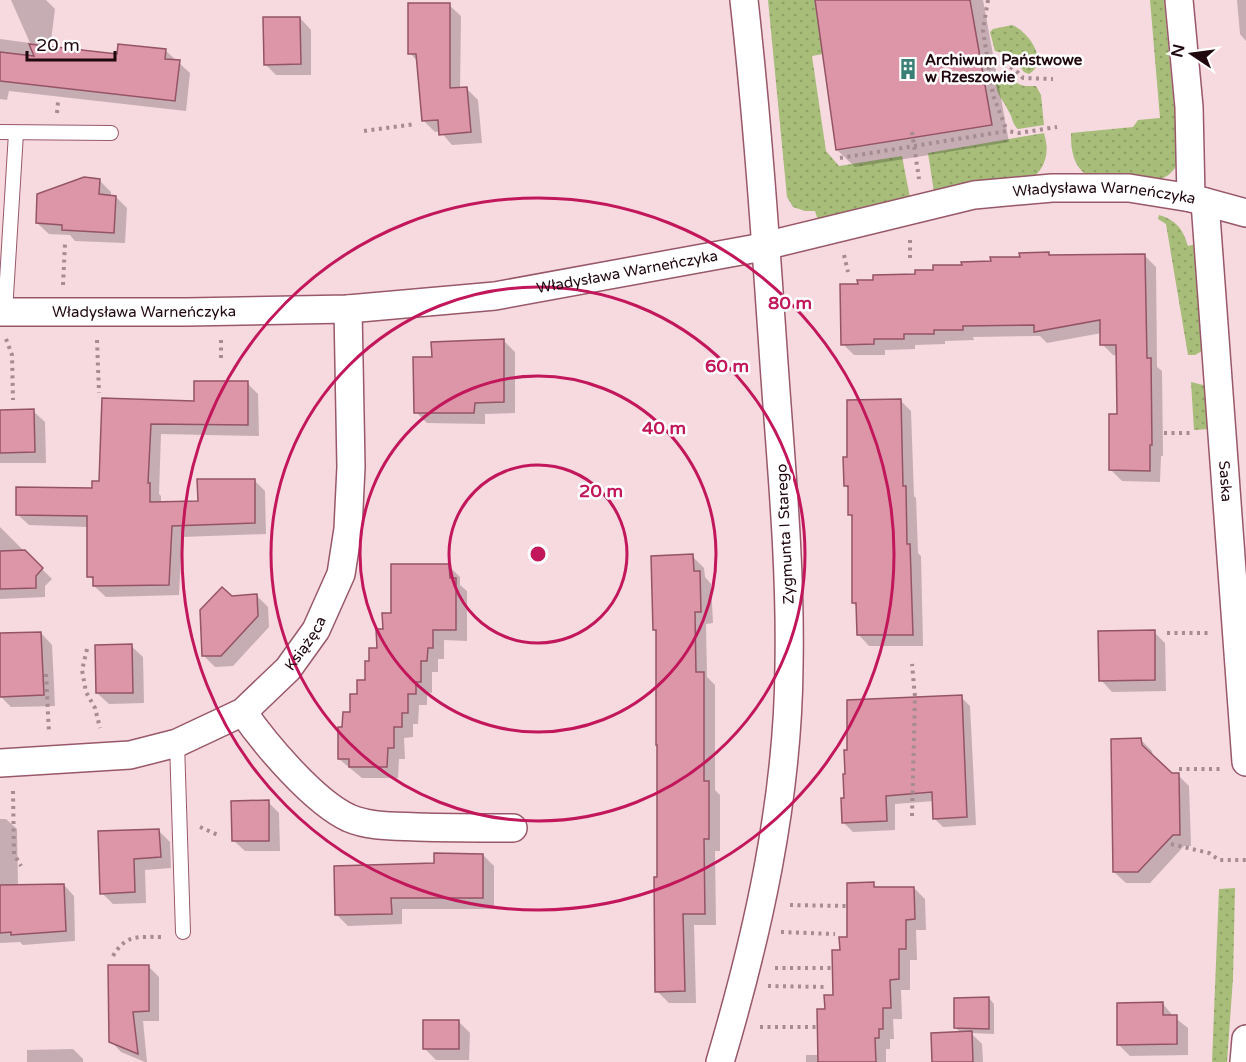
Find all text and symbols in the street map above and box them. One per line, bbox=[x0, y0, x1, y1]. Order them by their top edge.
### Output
scale bar bbox=[27, 24, 116, 62]
north arrow bbox=[1162, 24, 1222, 84]
text: 20 m bbox=[36, 34, 80, 56]
text: N bbox=[1167, 42, 1190, 59]
place label: Archiwum Państwowe w Rzeszowie bbox=[925, 51, 1083, 86]
building icon: Archiwum Państwowe w Rzeszowie bbox=[896, 57, 920, 81]
street label: Władysława Warneńczyka bbox=[1012, 179, 1198, 208]
street label: Władysława Warneńczyka bbox=[535, 246, 719, 297]
text: 80 m bbox=[768, 292, 812, 314]
street label: Władysława Warneńczyka bbox=[52, 302, 236, 321]
text: 60 m bbox=[705, 355, 749, 377]
text: 40 m bbox=[642, 417, 686, 439]
street label: Saska bbox=[1215, 460, 1236, 503]
street label: Zygmunta I Starego bbox=[772, 463, 798, 605]
text: 20 m bbox=[579, 480, 623, 502]
centre of rings bbox=[528, 544, 548, 564]
street label: Książęca bbox=[281, 614, 330, 674]

